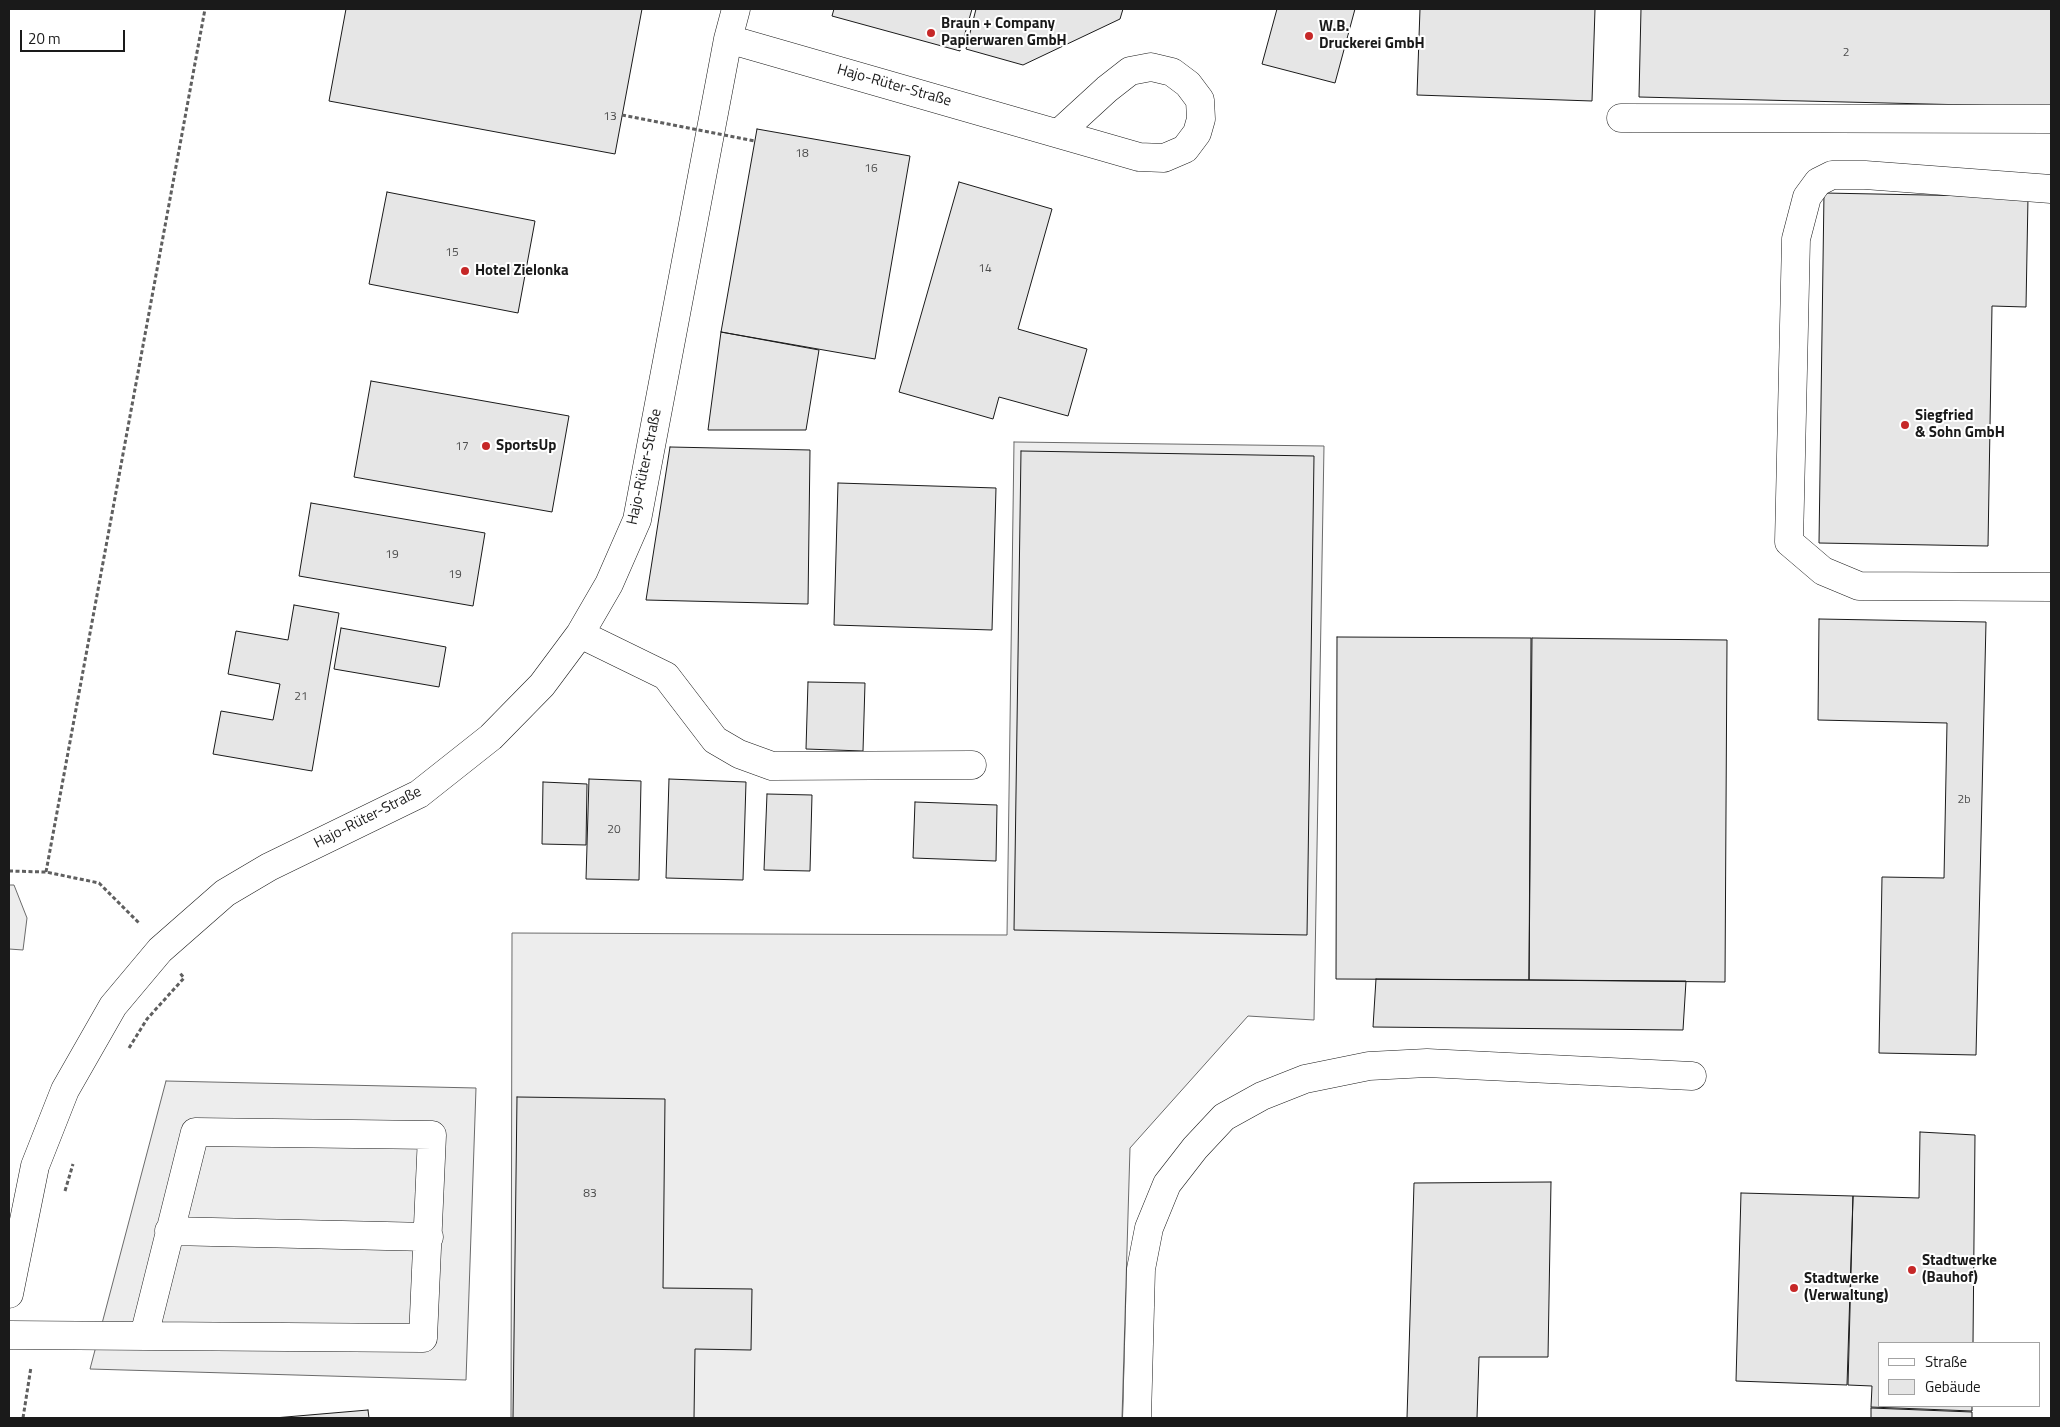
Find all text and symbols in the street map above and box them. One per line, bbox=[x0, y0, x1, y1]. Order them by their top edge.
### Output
place label: Braun + Company Papierwaren GmbH bbox=[941, 15, 1067, 50]
place label: W.B. Druckerei GmbH bbox=[1319, 18, 1425, 53]
scale bar bbox=[22, 20, 128, 52]
text: 20 m bbox=[28, 27, 61, 50]
marker: Braun + Company Papierwaren GmbH bbox=[925, 27, 937, 39]
marker: W.B. Druckerei GmbH bbox=[1303, 30, 1315, 42]
house number: 2 bbox=[1843, 46, 1849, 60]
street label: Hajo-Rüter-Straße bbox=[835, 61, 953, 111]
house number: 13 bbox=[603, 110, 617, 124]
house number: 18 bbox=[795, 147, 809, 161]
house number: 16 bbox=[864, 162, 878, 176]
house number: 15 bbox=[445, 246, 459, 260]
place label: Hotel Zielonka bbox=[475, 262, 569, 280]
house number: 14 bbox=[978, 262, 992, 276]
marker: Hotel Zielonka bbox=[459, 265, 471, 277]
street label: Hajo-Rüter-Straße bbox=[624, 407, 666, 527]
place label: Siegfried & Sohn GmbH bbox=[1915, 407, 2005, 442]
marker: Siegfried & Sohn GmbH bbox=[1899, 419, 1911, 431]
place label: SportsUp bbox=[496, 437, 556, 455]
house number: 17 bbox=[455, 440, 469, 454]
marker: SportsUp bbox=[480, 440, 492, 452]
house number: 19 bbox=[385, 548, 399, 562]
house number: 19 bbox=[448, 568, 462, 582]
house number: 21 bbox=[294, 690, 308, 704]
street label: Hajo-Rüter-Straße bbox=[311, 783, 425, 853]
house number: 2b bbox=[1957, 793, 1971, 807]
house number: 20 bbox=[607, 823, 621, 837]
house number: 83 bbox=[583, 1187, 597, 1201]
place label: Stadtwerke (Bauhof) bbox=[1922, 1252, 1997, 1287]
marker: Stadtwerke (Bauhof) bbox=[1906, 1264, 1918, 1276]
place label: Stadtwerke (Verwaltung) bbox=[1804, 1270, 1888, 1305]
marker: Stadtwerke (Verwaltung) bbox=[1788, 1282, 1800, 1294]
legend bbox=[1878, 1342, 2040, 1407]
text: Straße bbox=[1925, 1350, 1967, 1373]
text: Gebäude bbox=[1925, 1375, 1981, 1398]

